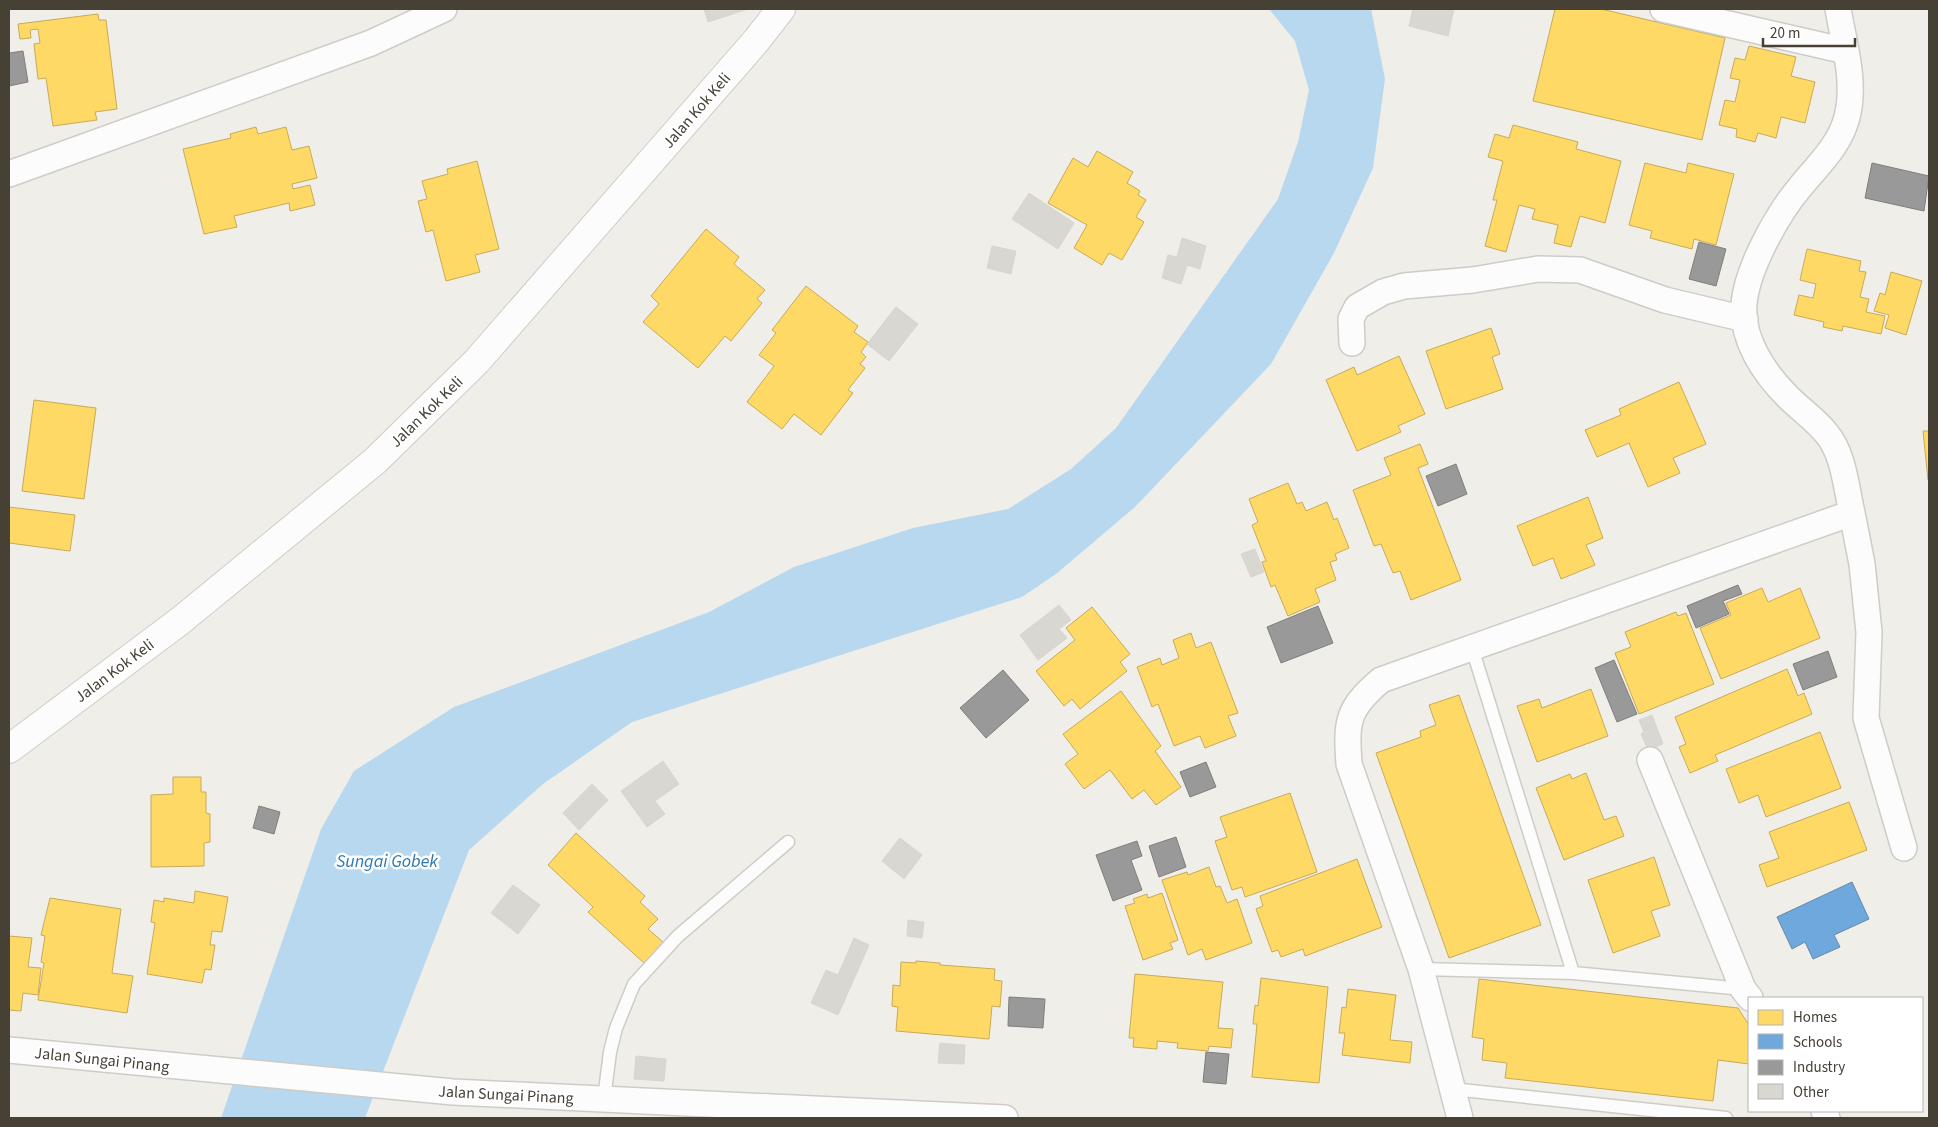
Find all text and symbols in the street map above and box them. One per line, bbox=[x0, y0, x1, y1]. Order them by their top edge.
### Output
scale bar bbox=[1763, 15, 1856, 47]
text: 20 m bbox=[1770, 23, 1800, 44]
street label: Jalan Kok Keli bbox=[658, 68, 736, 153]
street label: Jalan Kok Keli bbox=[385, 371, 468, 452]
street label: Jalan Kok Keli bbox=[70, 634, 159, 708]
water label: Sungai Gobek bbox=[336, 849, 438, 874]
legend bbox=[1748, 997, 1923, 1112]
text: Homes bbox=[1793, 1007, 1837, 1028]
text: Schools bbox=[1793, 1032, 1842, 1053]
street label: Jalan Sungai Pinang bbox=[33, 1042, 170, 1078]
text: Industry bbox=[1793, 1057, 1845, 1078]
street label: Jalan Sungai Pinang bbox=[438, 1080, 574, 1110]
text: Other bbox=[1793, 1082, 1830, 1103]

